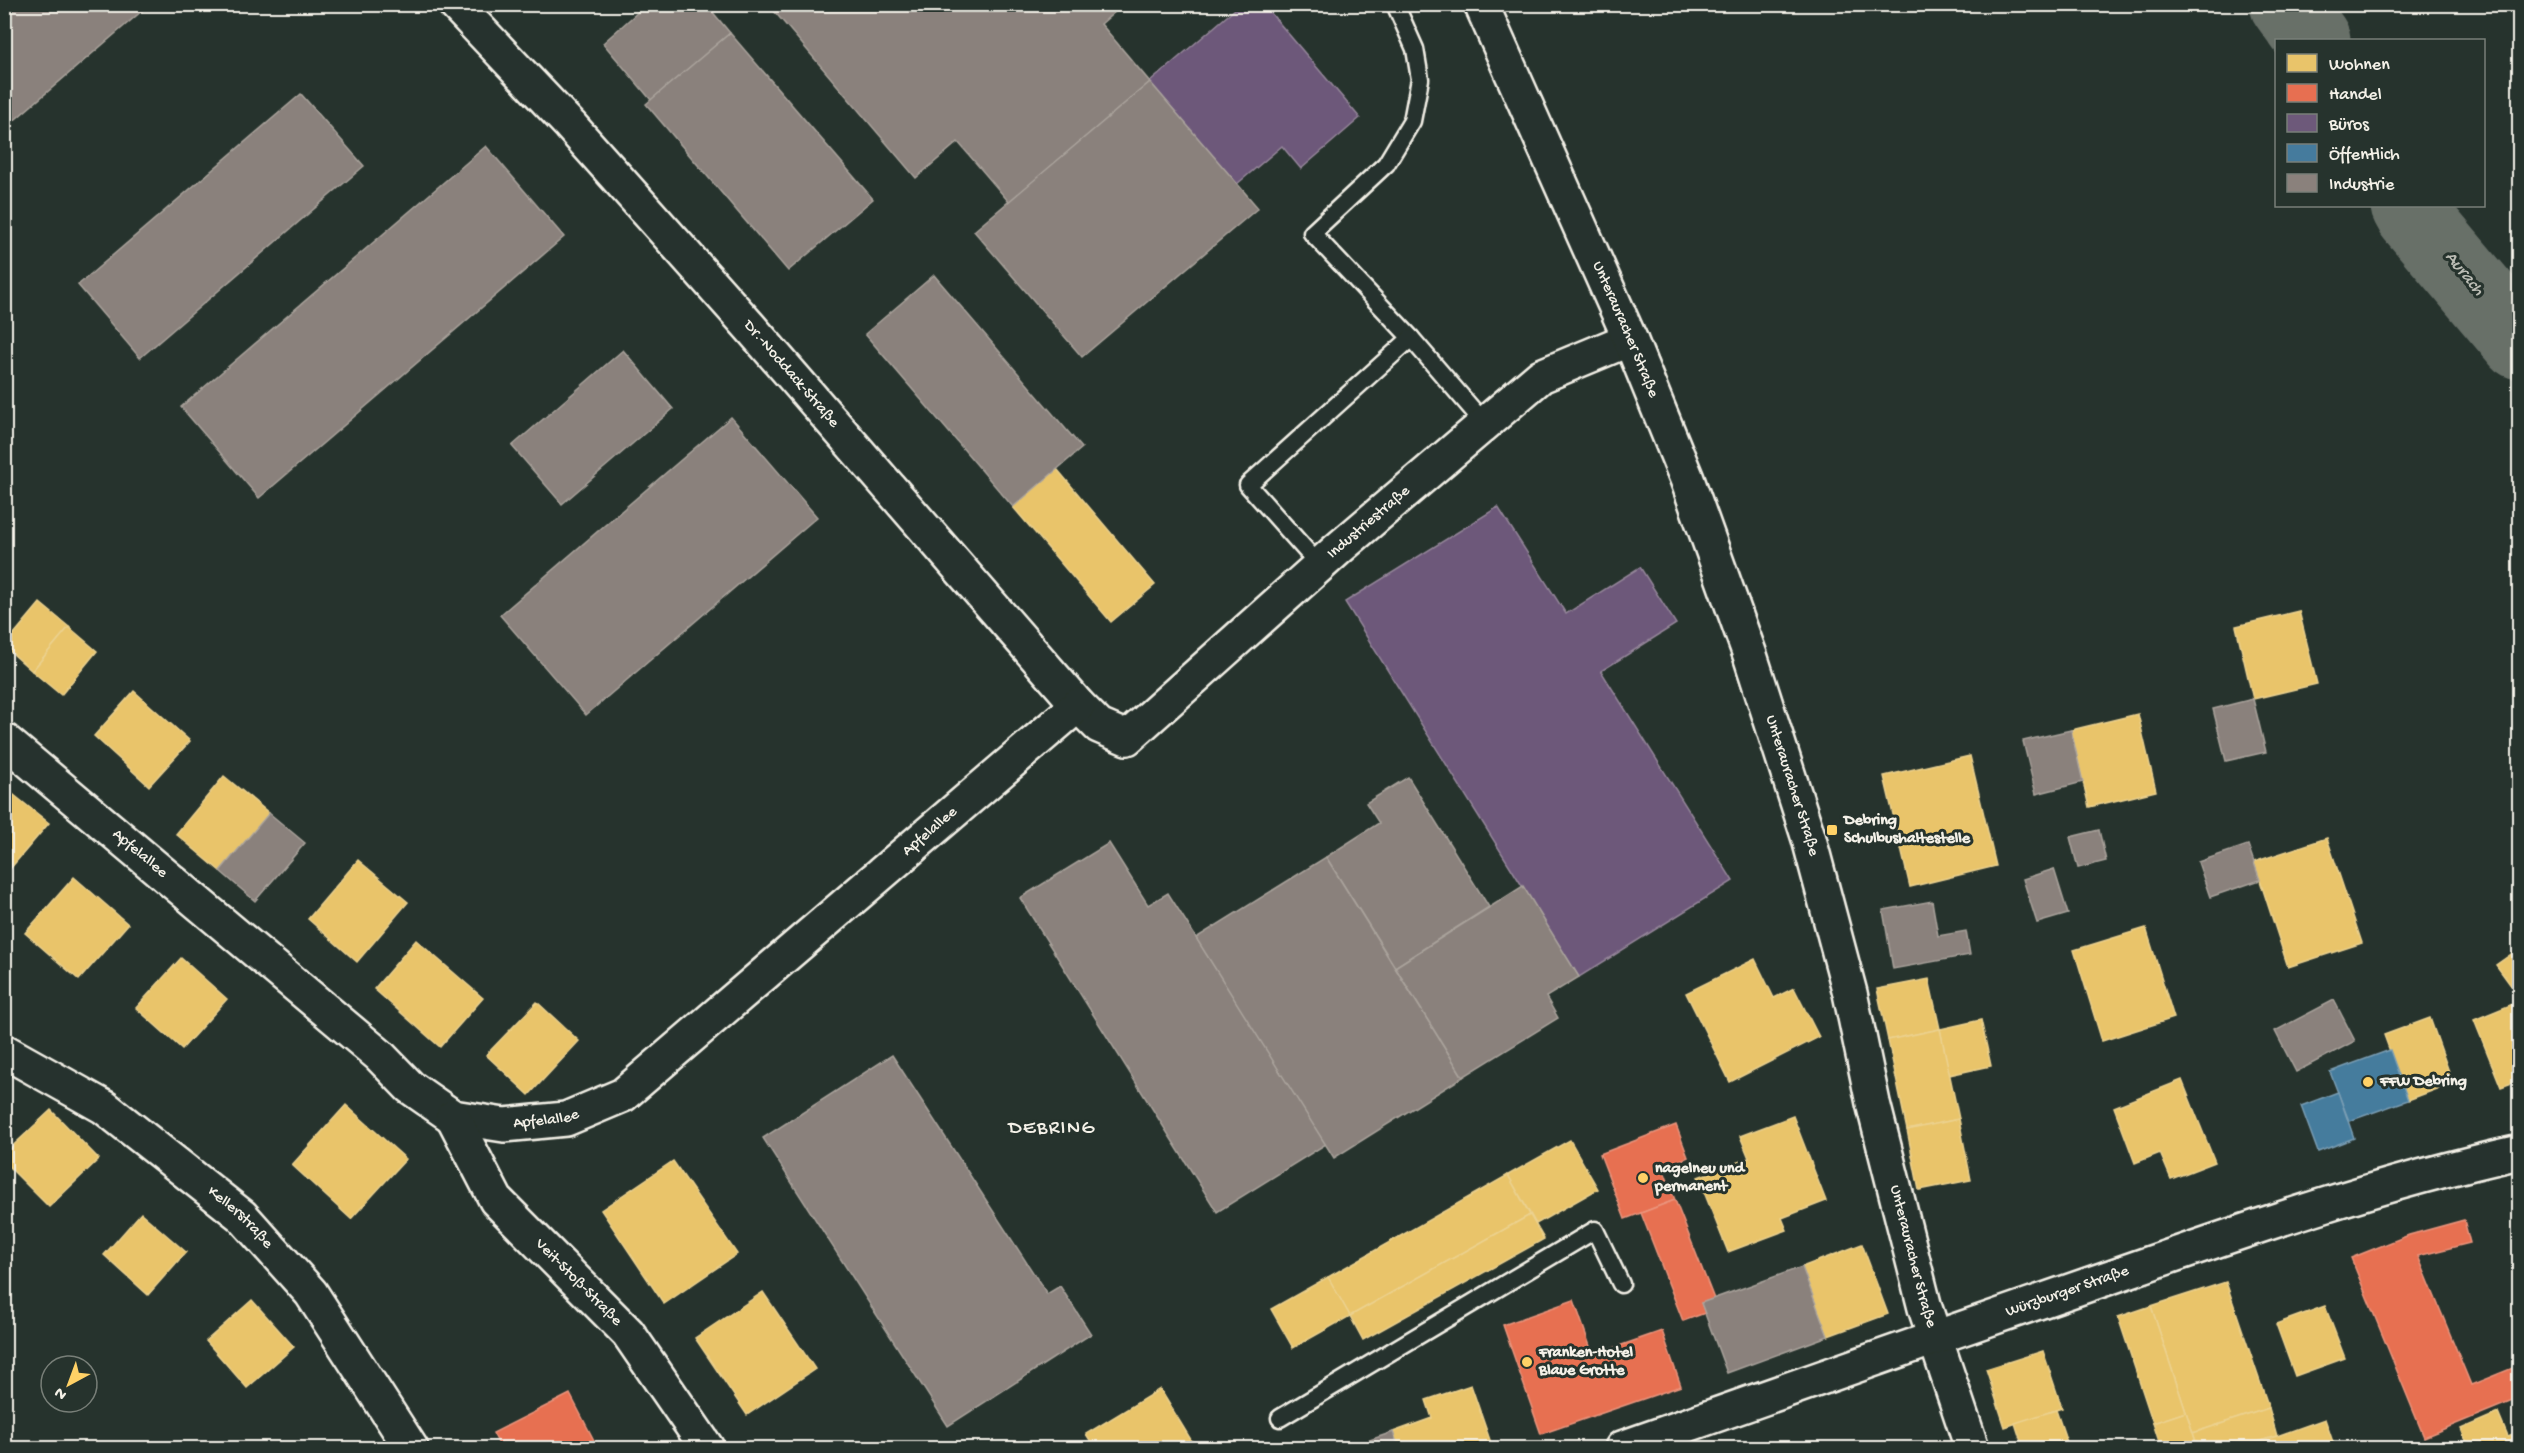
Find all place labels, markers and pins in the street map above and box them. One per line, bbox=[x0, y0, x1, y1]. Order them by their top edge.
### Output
place label: Debring Schulbushaltestelle bbox=[1842, 812, 1971, 849]
marker: Debring Schulbushaltestelle bbox=[1825, 823, 1839, 837]
place label: FFW Debring bbox=[2379, 1073, 2467, 1092]
marker: FFW Debring bbox=[2361, 1075, 2375, 1089]
place label: nagelneu und permanent bbox=[1654, 1160, 1746, 1197]
marker: nagelneu und permanent bbox=[1636, 1171, 1650, 1185]
place label: Franken-Hotel Blaue Grotte bbox=[1538, 1344, 1634, 1381]
marker: Franken-Hotel Blaue Grotte bbox=[1520, 1355, 1534, 1369]

